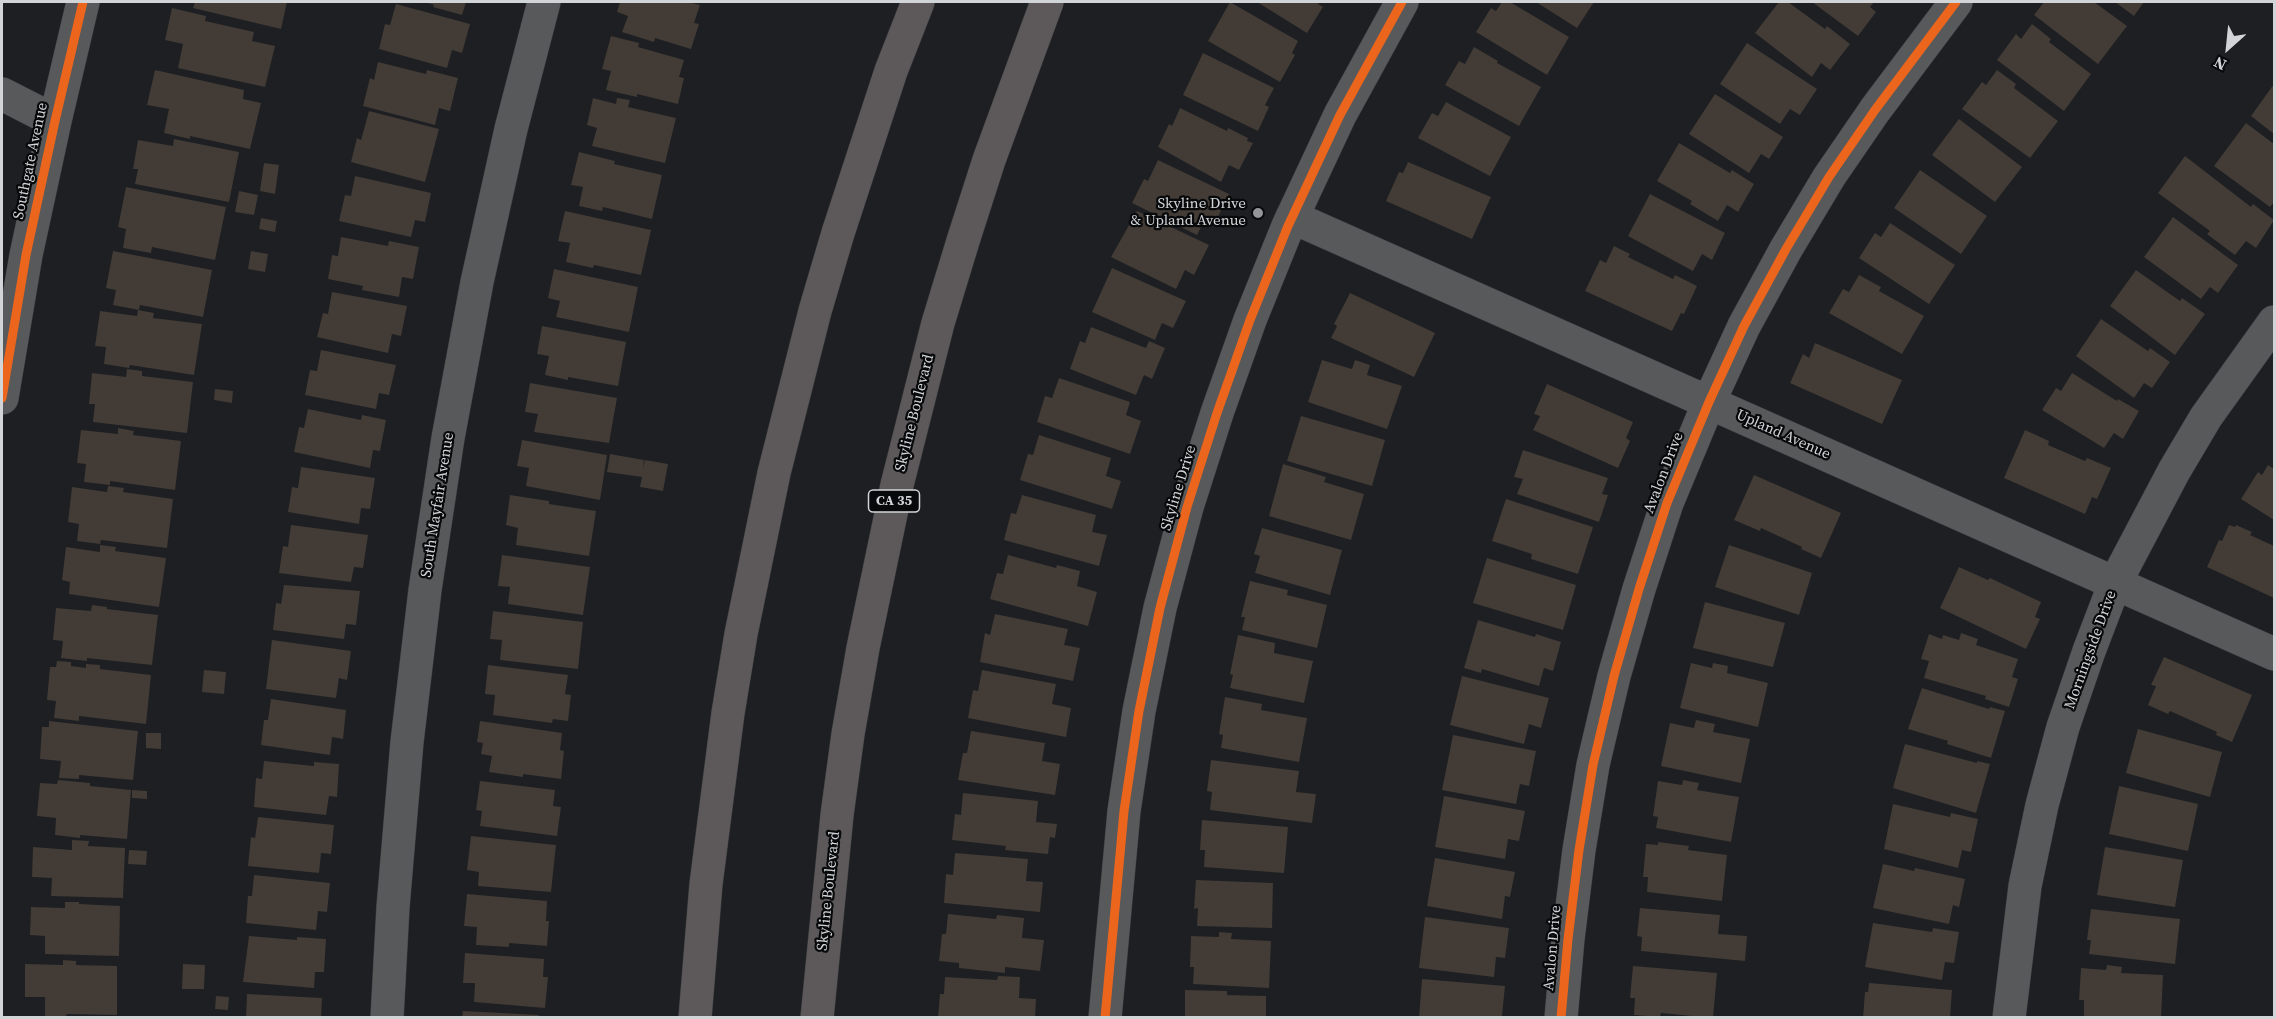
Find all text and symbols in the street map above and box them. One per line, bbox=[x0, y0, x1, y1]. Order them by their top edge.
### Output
north arrow bbox=[2198, 18, 2258, 78]
text: N bbox=[2210, 52, 2230, 76]
street label: Southgate Avenue bbox=[10, 101, 52, 221]
place label: Skyline Drive & Upland Avenue bbox=[1131, 195, 1246, 230]
marker: Skyline Drive & Upland Avenue bbox=[1251, 206, 1265, 220]
street label: Skyline Boulevard bbox=[892, 353, 938, 473]
street label: Upland Avenue bbox=[1733, 406, 1833, 464]
street label: Avalon Drive bbox=[1640, 430, 1688, 516]
street label: South Mayfair Avenue bbox=[418, 431, 458, 579]
street label: Skyline Drive bbox=[1157, 443, 1201, 533]
road number: CA 35 bbox=[868, 490, 920, 512]
street label: Morningside Drive bbox=[2061, 588, 2121, 712]
street label: Skyline Boulevard bbox=[814, 830, 844, 952]
street label: Avalon Drive bbox=[1540, 905, 1566, 991]

